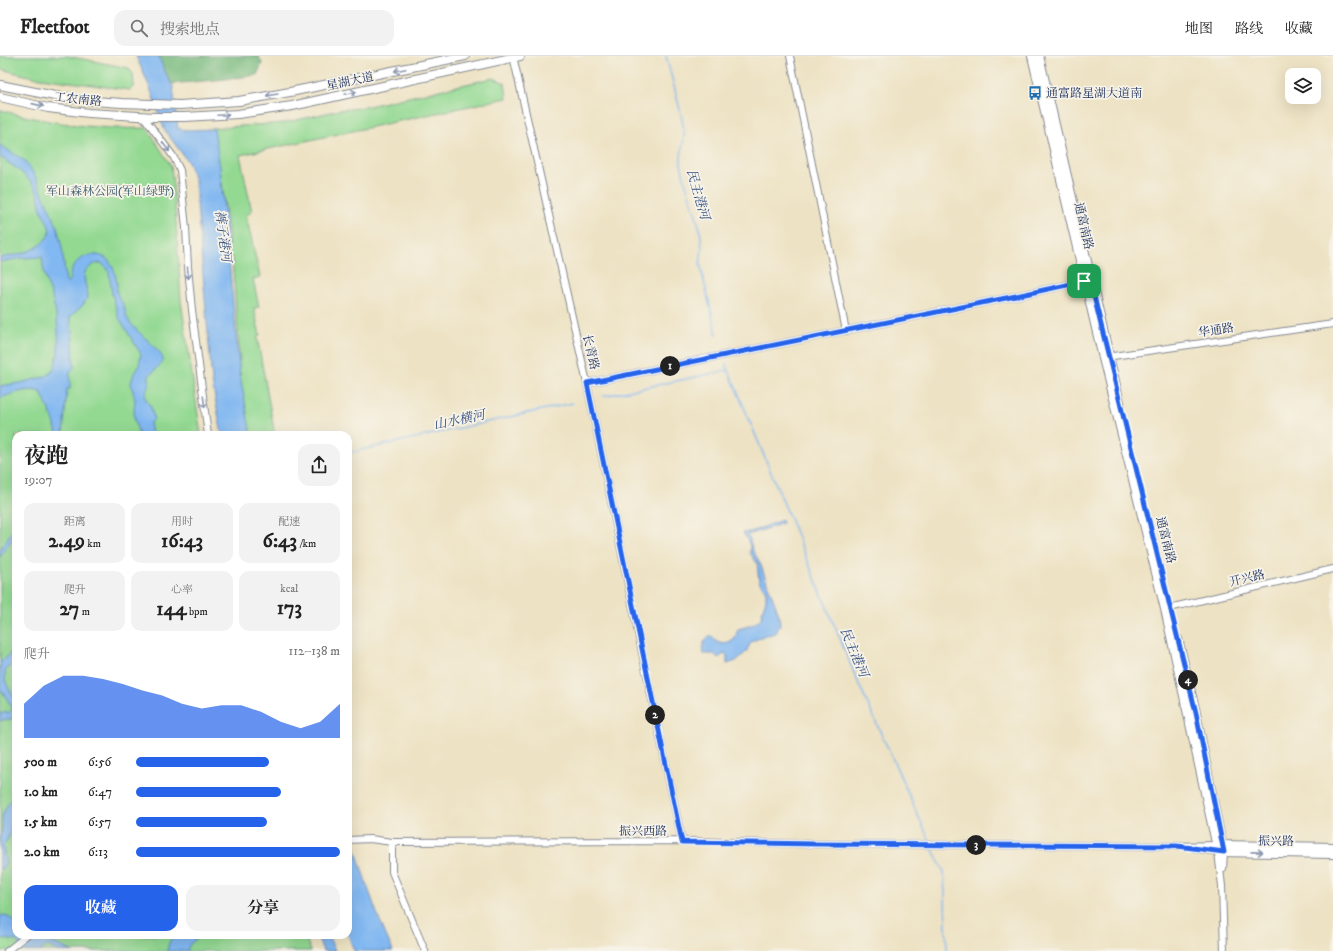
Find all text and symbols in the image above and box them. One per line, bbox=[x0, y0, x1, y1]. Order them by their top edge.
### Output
search box bbox=[114, 10, 394, 46]
text: Fleetfoot bbox=[20, 16, 90, 39]
icon: search bbox=[128, 17, 150, 39]
text: 搜索地点 bbox=[160, 20, 220, 39]
text: 地图 bbox=[1185, 20, 1213, 38]
text: 路线 bbox=[1235, 20, 1263, 38]
text: 收藏 bbox=[1285, 20, 1313, 38]
one-way arrow bbox=[394, 66, 407, 74]
map controls bbox=[1285, 68, 1321, 104]
button: layers bbox=[1285, 68, 1321, 104]
street label: 星湖大道 bbox=[325, 69, 375, 94]
bus stop icon: 通富路星湖大道南 bbox=[1027, 85, 1043, 101]
place label: 通富路星湖大道南 bbox=[1046, 86, 1142, 101]
one-way arrow bbox=[344, 89, 357, 97]
street label: 工农南路 bbox=[53, 90, 103, 109]
one-way arrow bbox=[266, 92, 279, 100]
one-way arrow bbox=[31, 102, 44, 110]
one-way arrow bbox=[216, 111, 229, 118]
one-way arrow bbox=[162, 141, 170, 152]
water label: 民主港河 bbox=[683, 167, 713, 223]
park label: 军山森林公园(军山绿野) bbox=[46, 184, 174, 199]
street label: 通富南路 bbox=[1071, 201, 1096, 251]
water label: 裤子港河 bbox=[211, 209, 235, 265]
pin bbox=[1067, 264, 1101, 298]
one-way arrow bbox=[185, 266, 192, 279]
icon: arrive bbox=[1073, 270, 1095, 292]
street label: 华通路 bbox=[1197, 320, 1235, 341]
street label: 长青路 bbox=[579, 333, 602, 371]
pin: 1 bbox=[660, 356, 680, 376]
text: 1 bbox=[668, 359, 672, 373]
one-way arrow bbox=[200, 395, 208, 408]
water label: 山水横河 bbox=[432, 406, 488, 433]
text: 夜跑 bbox=[24, 443, 68, 470]
button: share bbox=[298, 444, 340, 486]
text: 19:07 bbox=[24, 472, 52, 488]
text: 距离 bbox=[64, 515, 86, 529]
text: 用时 bbox=[171, 515, 193, 529]
text: 配速 bbox=[278, 515, 300, 529]
street label: 通富南路 bbox=[1152, 515, 1179, 565]
text: 2.49 bbox=[48, 529, 85, 554]
text: 16:43 bbox=[161, 529, 203, 554]
text: 6:43 bbox=[262, 529, 297, 554]
text: km bbox=[85, 537, 101, 551]
text: /km bbox=[297, 537, 316, 551]
street label: 开兴路 bbox=[1228, 567, 1266, 590]
text: kcal bbox=[280, 582, 298, 596]
text: 爬升 bbox=[64, 583, 86, 597]
text: 心率 bbox=[171, 583, 193, 597]
text: 173 bbox=[277, 596, 302, 621]
text: 27 bbox=[59, 597, 79, 622]
text: 144 bbox=[156, 597, 187, 622]
text: m bbox=[79, 605, 90, 619]
text: bpm bbox=[187, 605, 208, 619]
water label: 民主港河 bbox=[837, 625, 872, 681]
text: 112–138 m bbox=[289, 643, 340, 659]
text: 爬升 bbox=[24, 646, 50, 662]
pin: 4 bbox=[1178, 670, 1198, 690]
text: 4 bbox=[1185, 673, 1191, 687]
pin: 2 bbox=[645, 705, 665, 725]
text: 2 bbox=[652, 708, 658, 722]
text: 500 m bbox=[24, 754, 57, 770]
text: 6:56 bbox=[88, 754, 111, 770]
text: 1.0 km bbox=[24, 784, 58, 800]
text: 6:47 bbox=[88, 784, 112, 800]
text: 1.5 km bbox=[24, 814, 57, 830]
text: 6:57 bbox=[88, 814, 111, 830]
street label: 振兴西路 bbox=[619, 824, 667, 839]
street label: 振兴路 bbox=[1258, 834, 1294, 849]
pin: 3 bbox=[966, 835, 986, 855]
text: 3 bbox=[974, 838, 978, 852]
text: 2.0 km bbox=[24, 844, 60, 860]
text: 6:13 bbox=[88, 844, 108, 860]
one-way arrow bbox=[1250, 849, 1263, 856]
button: 收藏 bbox=[24, 885, 178, 931]
button: 分享 bbox=[186, 885, 340, 931]

